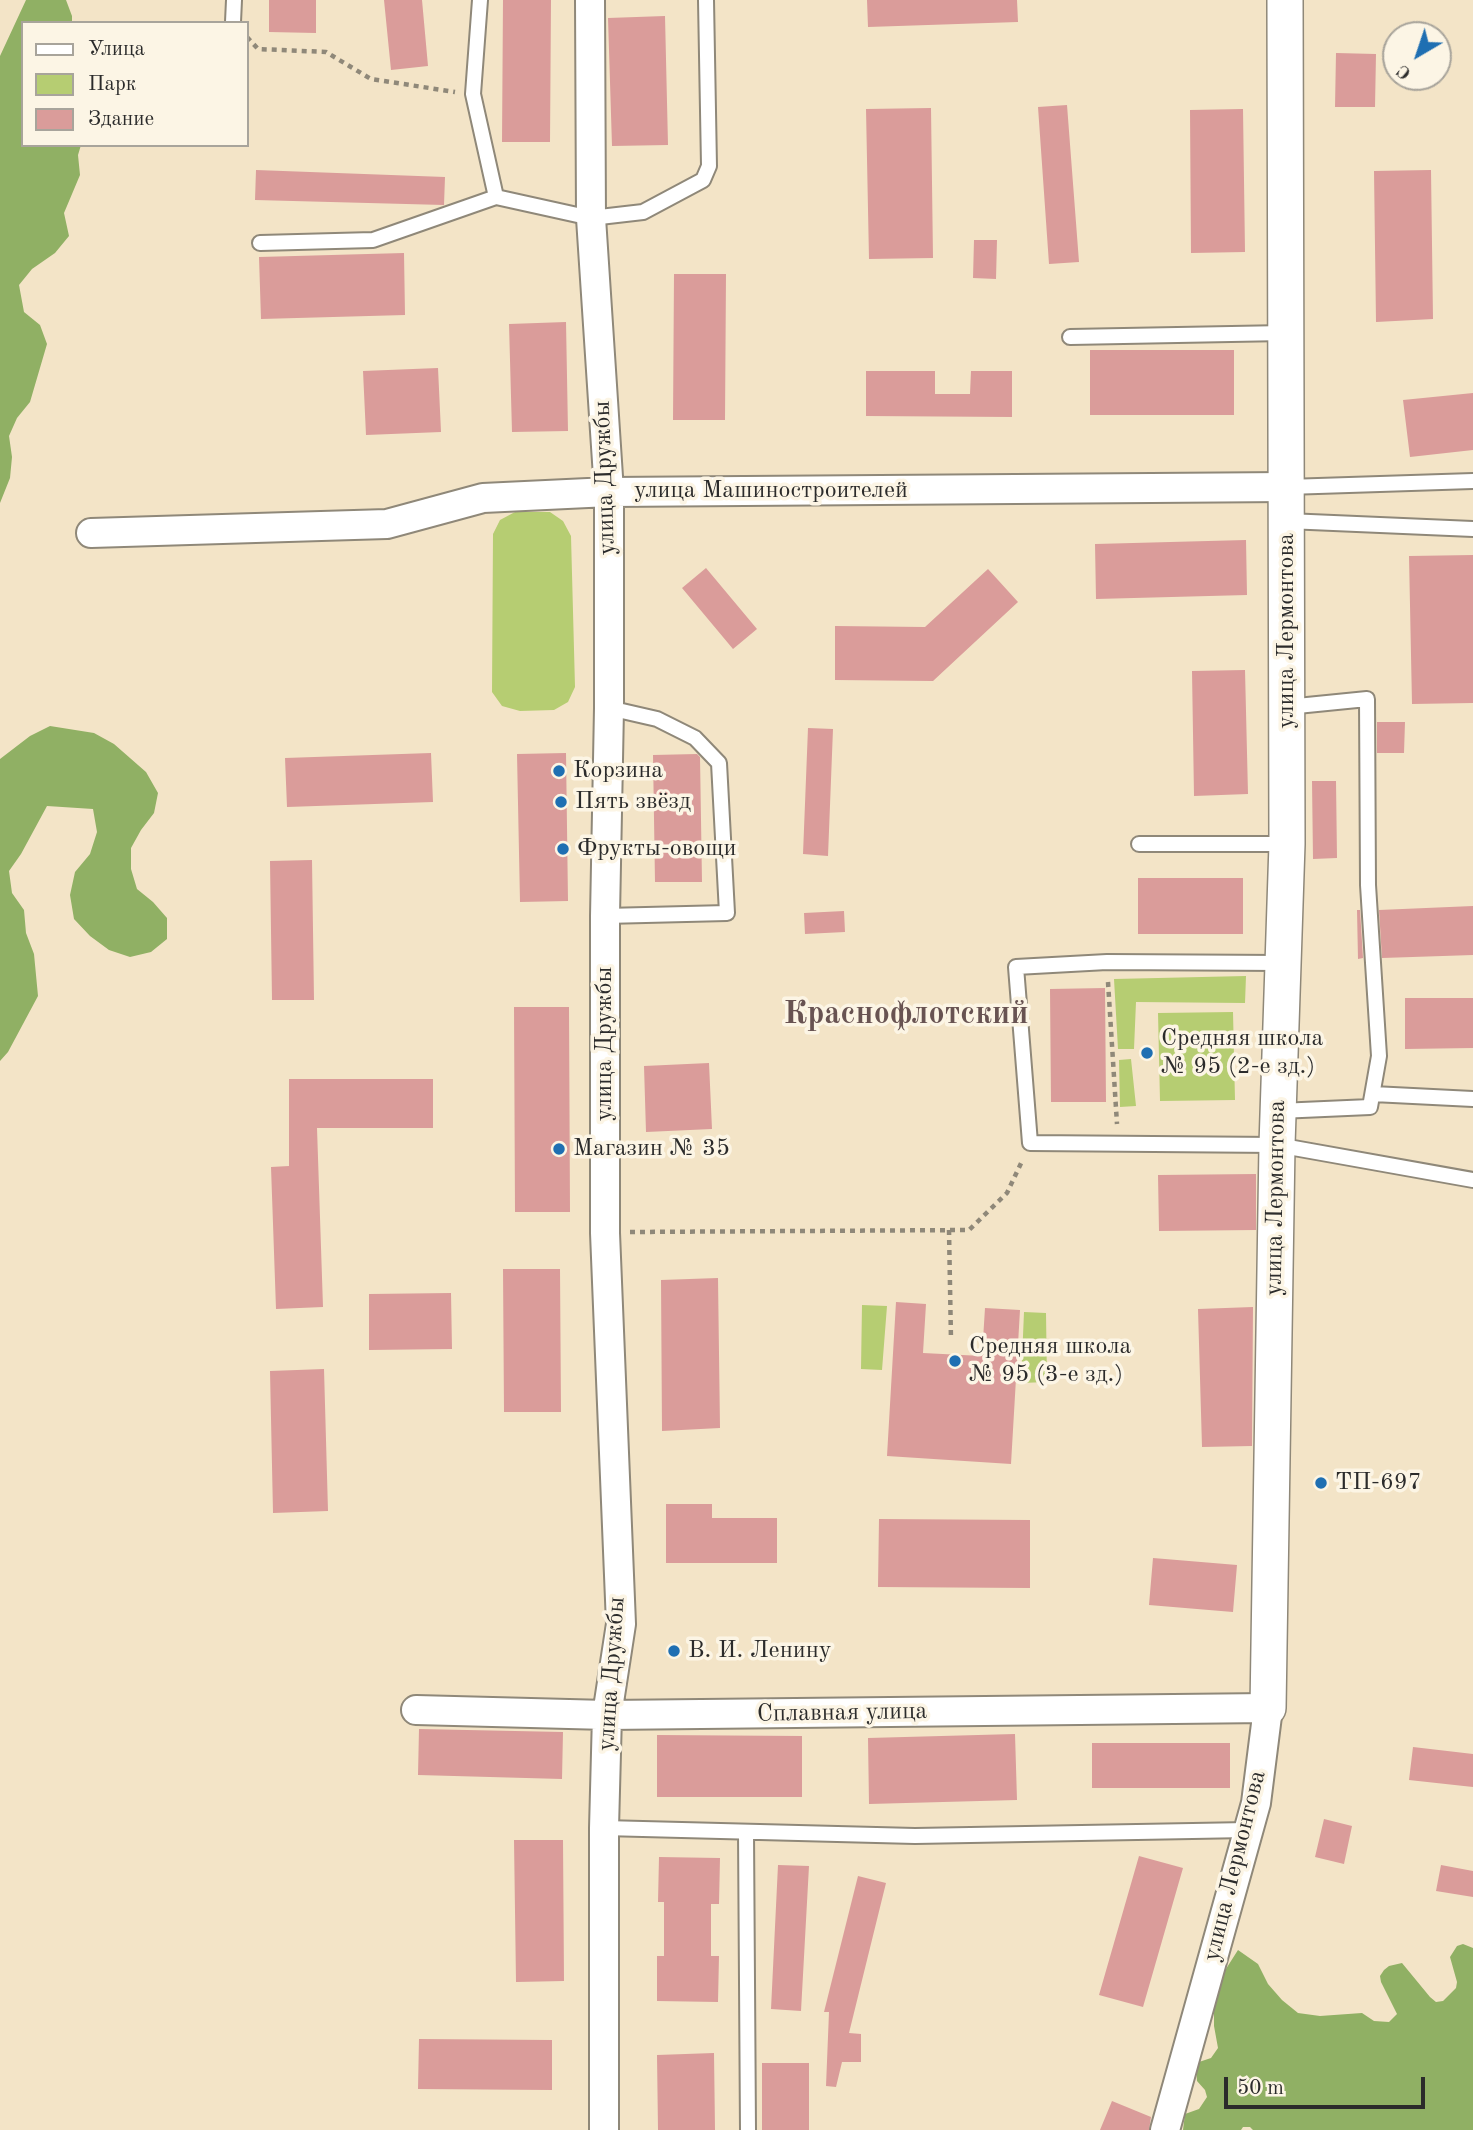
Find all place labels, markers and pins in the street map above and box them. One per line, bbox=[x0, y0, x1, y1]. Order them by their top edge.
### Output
place label: Корзина bbox=[573, 757, 663, 785]
marker: Корзина bbox=[551, 763, 567, 779]
place label: Пять звёзд bbox=[575, 788, 691, 816]
marker: Пять звёзд bbox=[553, 794, 569, 810]
place label: Фрукты-овощи bbox=[577, 835, 736, 863]
marker: Фрукты-овощи bbox=[555, 841, 571, 857]
place label: Средняя школа № 95 (2-е зд.) bbox=[1161, 1025, 1323, 1081]
marker: Средняя школа № 95 (2-е зд.) bbox=[1139, 1045, 1155, 1061]
place label: Магазин № 35 bbox=[573, 1135, 730, 1163]
marker: Магазин № 35 bbox=[551, 1141, 567, 1157]
place label: Средняя школа № 95 (3-е зд.) bbox=[969, 1333, 1131, 1389]
marker: Средняя школа № 95 (3-е зд.) bbox=[947, 1353, 963, 1369]
place label: ТП-697 bbox=[1335, 1469, 1422, 1497]
marker: ТП-697 bbox=[1313, 1475, 1329, 1491]
place label: В. И. Ленину bbox=[688, 1637, 832, 1665]
marker: В. И. Ленину bbox=[666, 1643, 682, 1659]

